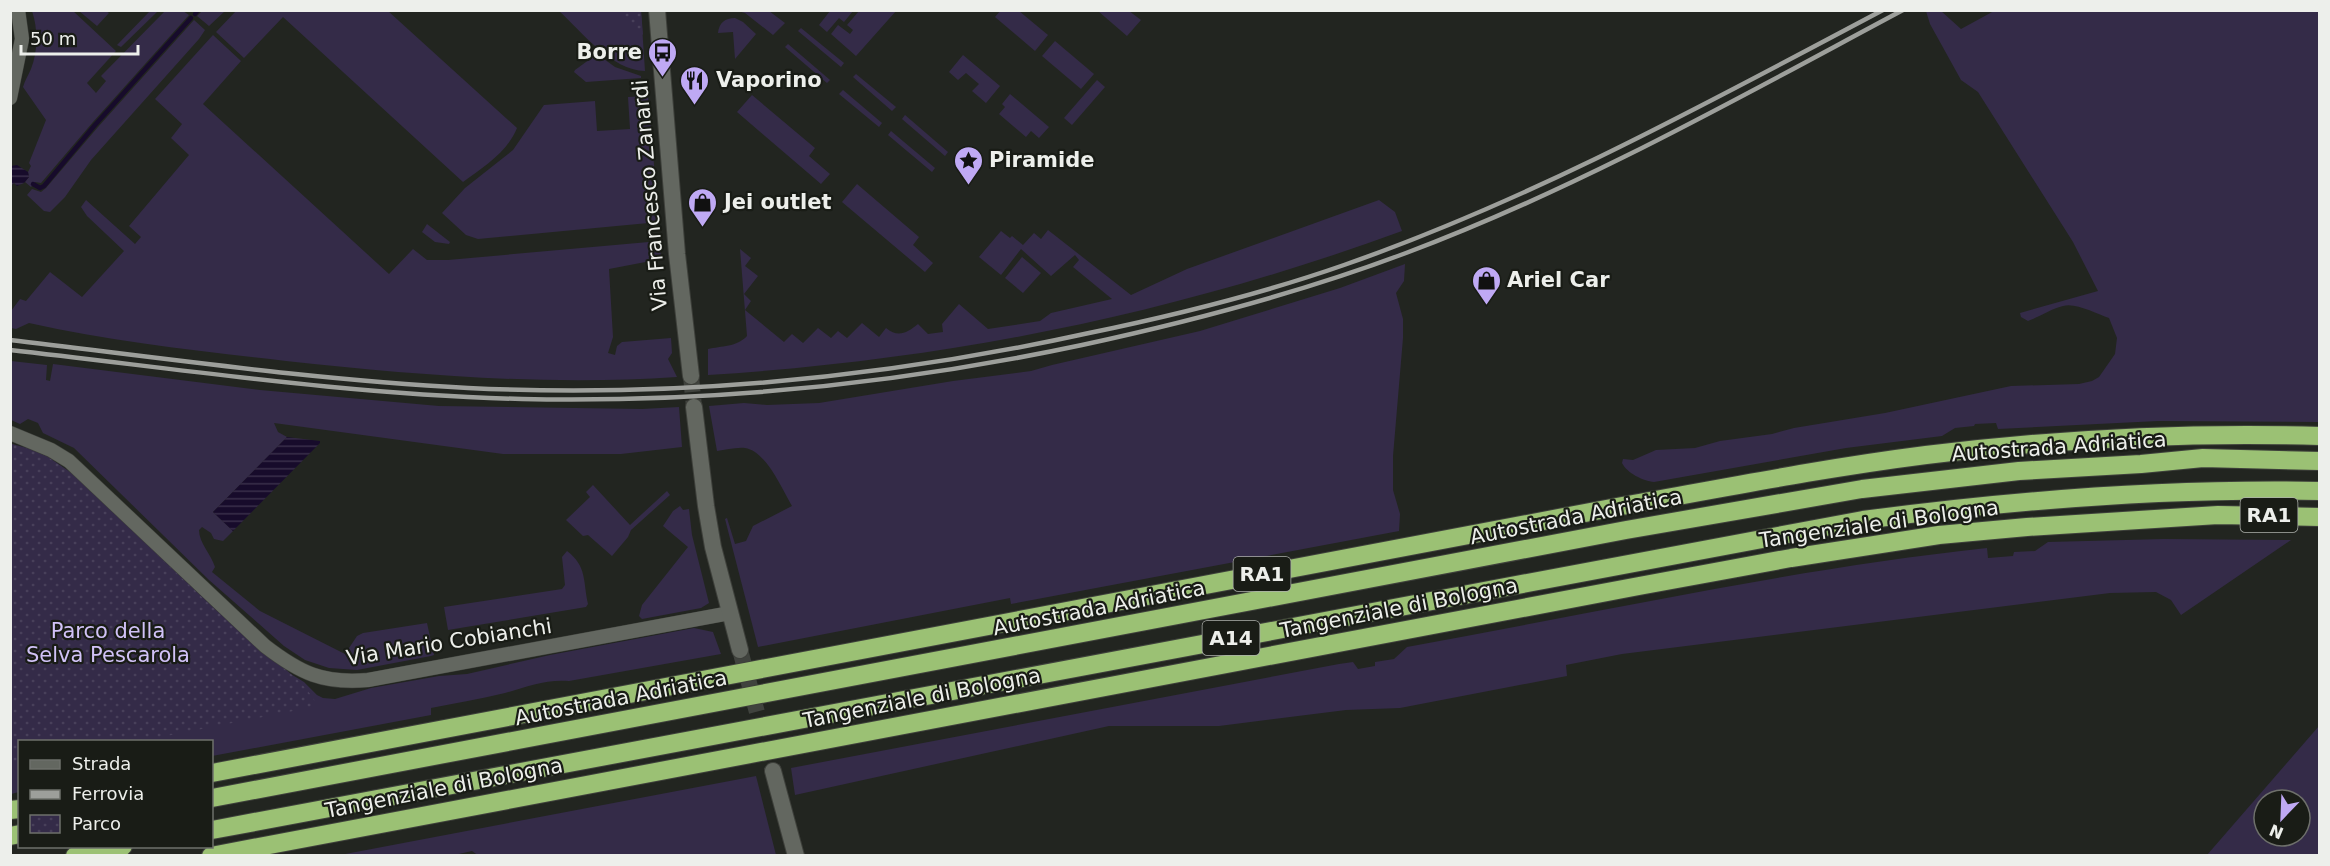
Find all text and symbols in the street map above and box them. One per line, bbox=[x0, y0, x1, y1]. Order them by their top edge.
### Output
scale bar bbox=[21, 18, 138, 56]
text: 50 m bbox=[30, 28, 76, 49]
bus stop icon: Borre bbox=[647, 36, 679, 78]
place label: Borre bbox=[577, 40, 642, 64]
restaurant icon: Vaporino bbox=[679, 64, 711, 106]
place label: Vaporino bbox=[716, 68, 822, 92]
street label: Via Francesco Zanardi bbox=[628, 78, 672, 312]
place icon: Piramide bbox=[952, 144, 984, 186]
place label: Piramide bbox=[989, 148, 1094, 172]
shop icon: Jei outlet bbox=[687, 186, 719, 228]
place label: Jei outlet bbox=[722, 190, 831, 214]
shop icon: Ariel Car bbox=[1470, 264, 1502, 306]
place label: Ariel Car bbox=[1507, 268, 1610, 292]
street label: Autostrada Adriatica bbox=[1951, 428, 2167, 466]
street label: Autostrada Adriatica bbox=[1468, 485, 1684, 549]
street label: Tangenziale di Bologna bbox=[1757, 495, 2000, 553]
road number: RA1 bbox=[2240, 498, 2298, 532]
road number: RA1 bbox=[1234, 557, 1290, 591]
street label: Tangenziale di Bologna bbox=[1277, 573, 1520, 643]
street label: Autostrada Adriatica bbox=[991, 576, 1207, 640]
street label: Via Mario Cobianchi bbox=[344, 614, 554, 670]
park label: Parco della Selva Pescarola bbox=[26, 619, 190, 667]
road number: A14 bbox=[1202, 621, 1260, 655]
street label: Tangenziale di Bologna bbox=[800, 663, 1043, 733]
street label: Autostrada Adriatica bbox=[513, 666, 729, 730]
legend bbox=[18, 740, 213, 848]
text: Strada bbox=[72, 753, 131, 774]
street label: Tangenziale di Bologna bbox=[322, 753, 565, 823]
text: Ferrovia bbox=[72, 783, 144, 804]
north arrow bbox=[2252, 788, 2312, 848]
text: Parco bbox=[72, 813, 121, 834]
text: N bbox=[2266, 820, 2286, 843]

